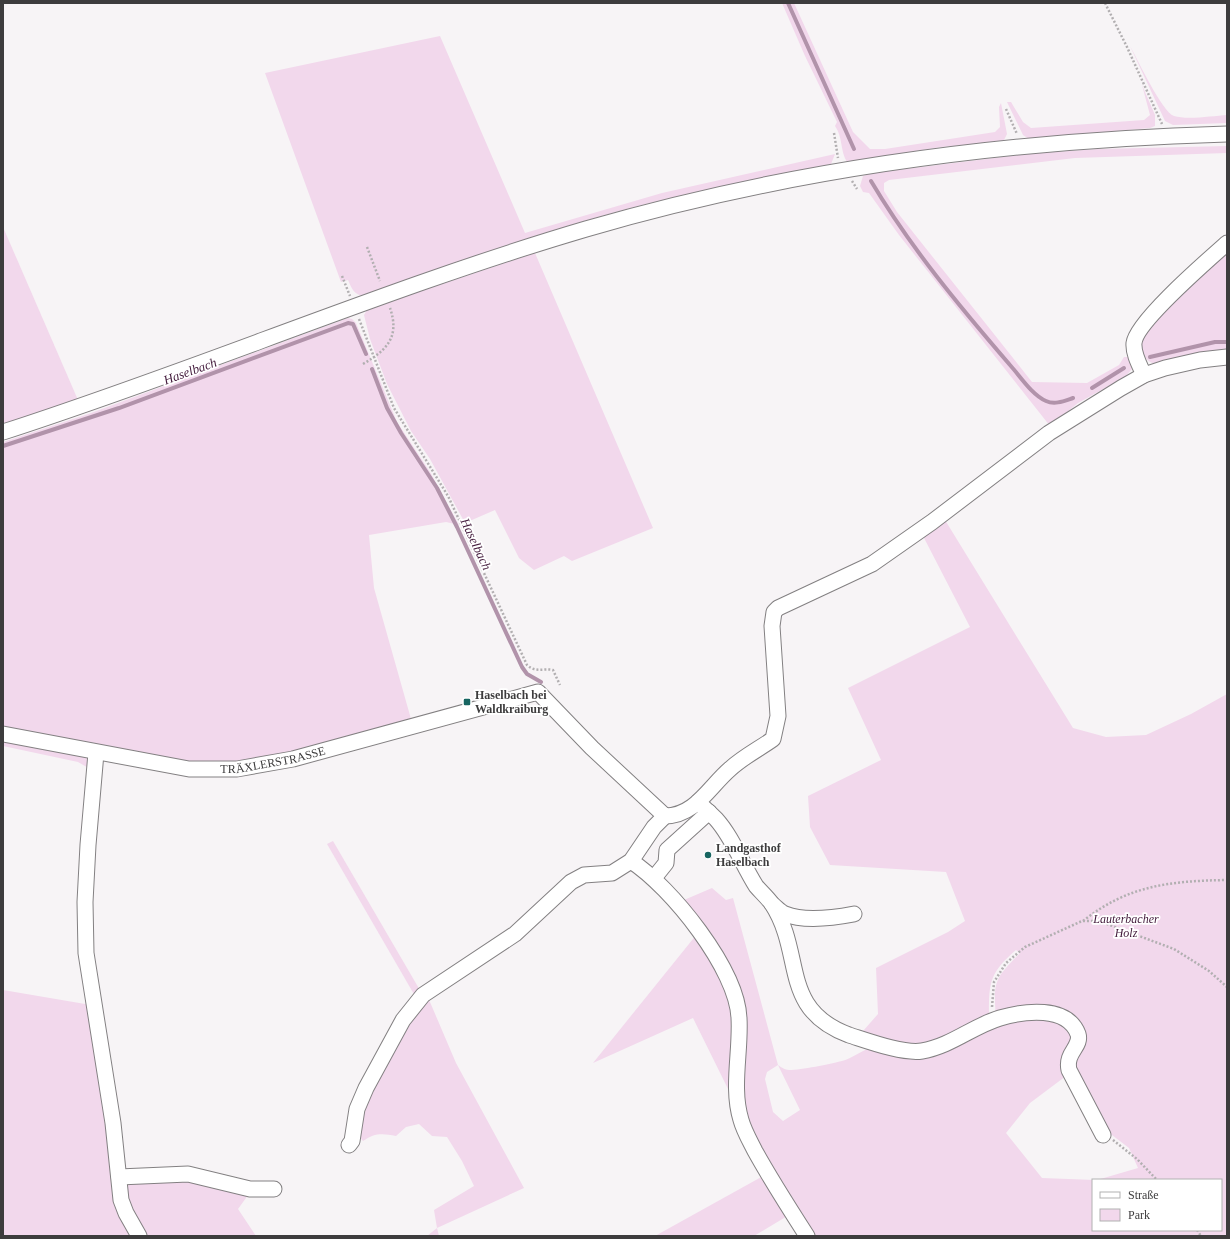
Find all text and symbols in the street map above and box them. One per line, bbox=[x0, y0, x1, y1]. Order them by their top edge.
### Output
water label: Haselbach bbox=[160, 354, 219, 388]
water label: Haselbach bbox=[457, 515, 495, 572]
place label: Haselbach bei Waldkraiburg bbox=[475, 688, 548, 716]
marker: Haselbach bei Waldkraiburg bbox=[462, 697, 472, 707]
street label: TRÄXLERSTRASSE bbox=[220, 743, 327, 776]
place label: Landgasthof Haselbach bbox=[716, 841, 782, 869]
marker: Landgasthof Haselbach bbox=[703, 850, 713, 860]
park label: Lauterbacher Holz bbox=[1092, 912, 1159, 940]
legend bbox=[1092, 1179, 1222, 1231]
text: Straße bbox=[1128, 1188, 1159, 1202]
text: Park bbox=[1128, 1208, 1150, 1222]

